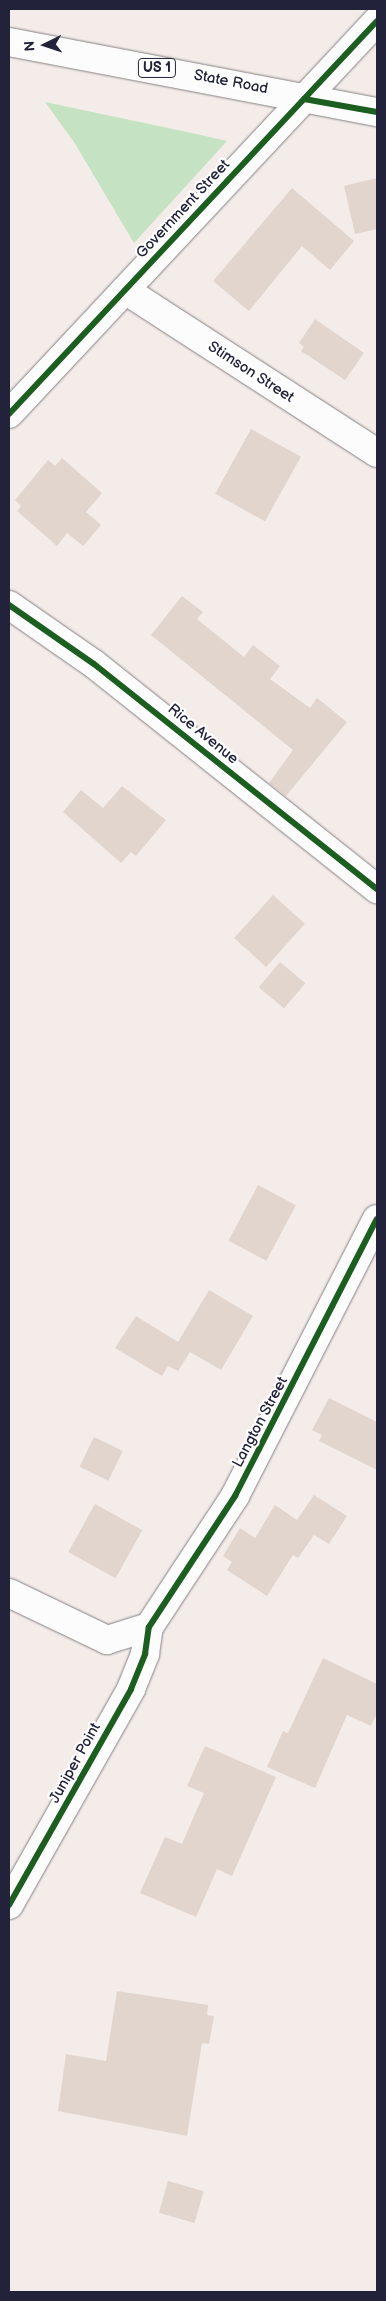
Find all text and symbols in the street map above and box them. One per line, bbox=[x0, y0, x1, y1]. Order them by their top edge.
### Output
north arrow bbox=[20, 20, 70, 70]
text: N bbox=[21, 40, 38, 52]
road number: US 1 bbox=[137, 56, 177, 80]
street label: State Road bbox=[192, 66, 270, 98]
street label: Government Street bbox=[132, 156, 234, 262]
street label: Stimson Street bbox=[204, 337, 298, 407]
street label: Rice Avenue bbox=[164, 700, 242, 768]
street label: Langton Street bbox=[229, 1374, 291, 1470]
street label: Juniper Point bbox=[46, 1720, 104, 1806]

